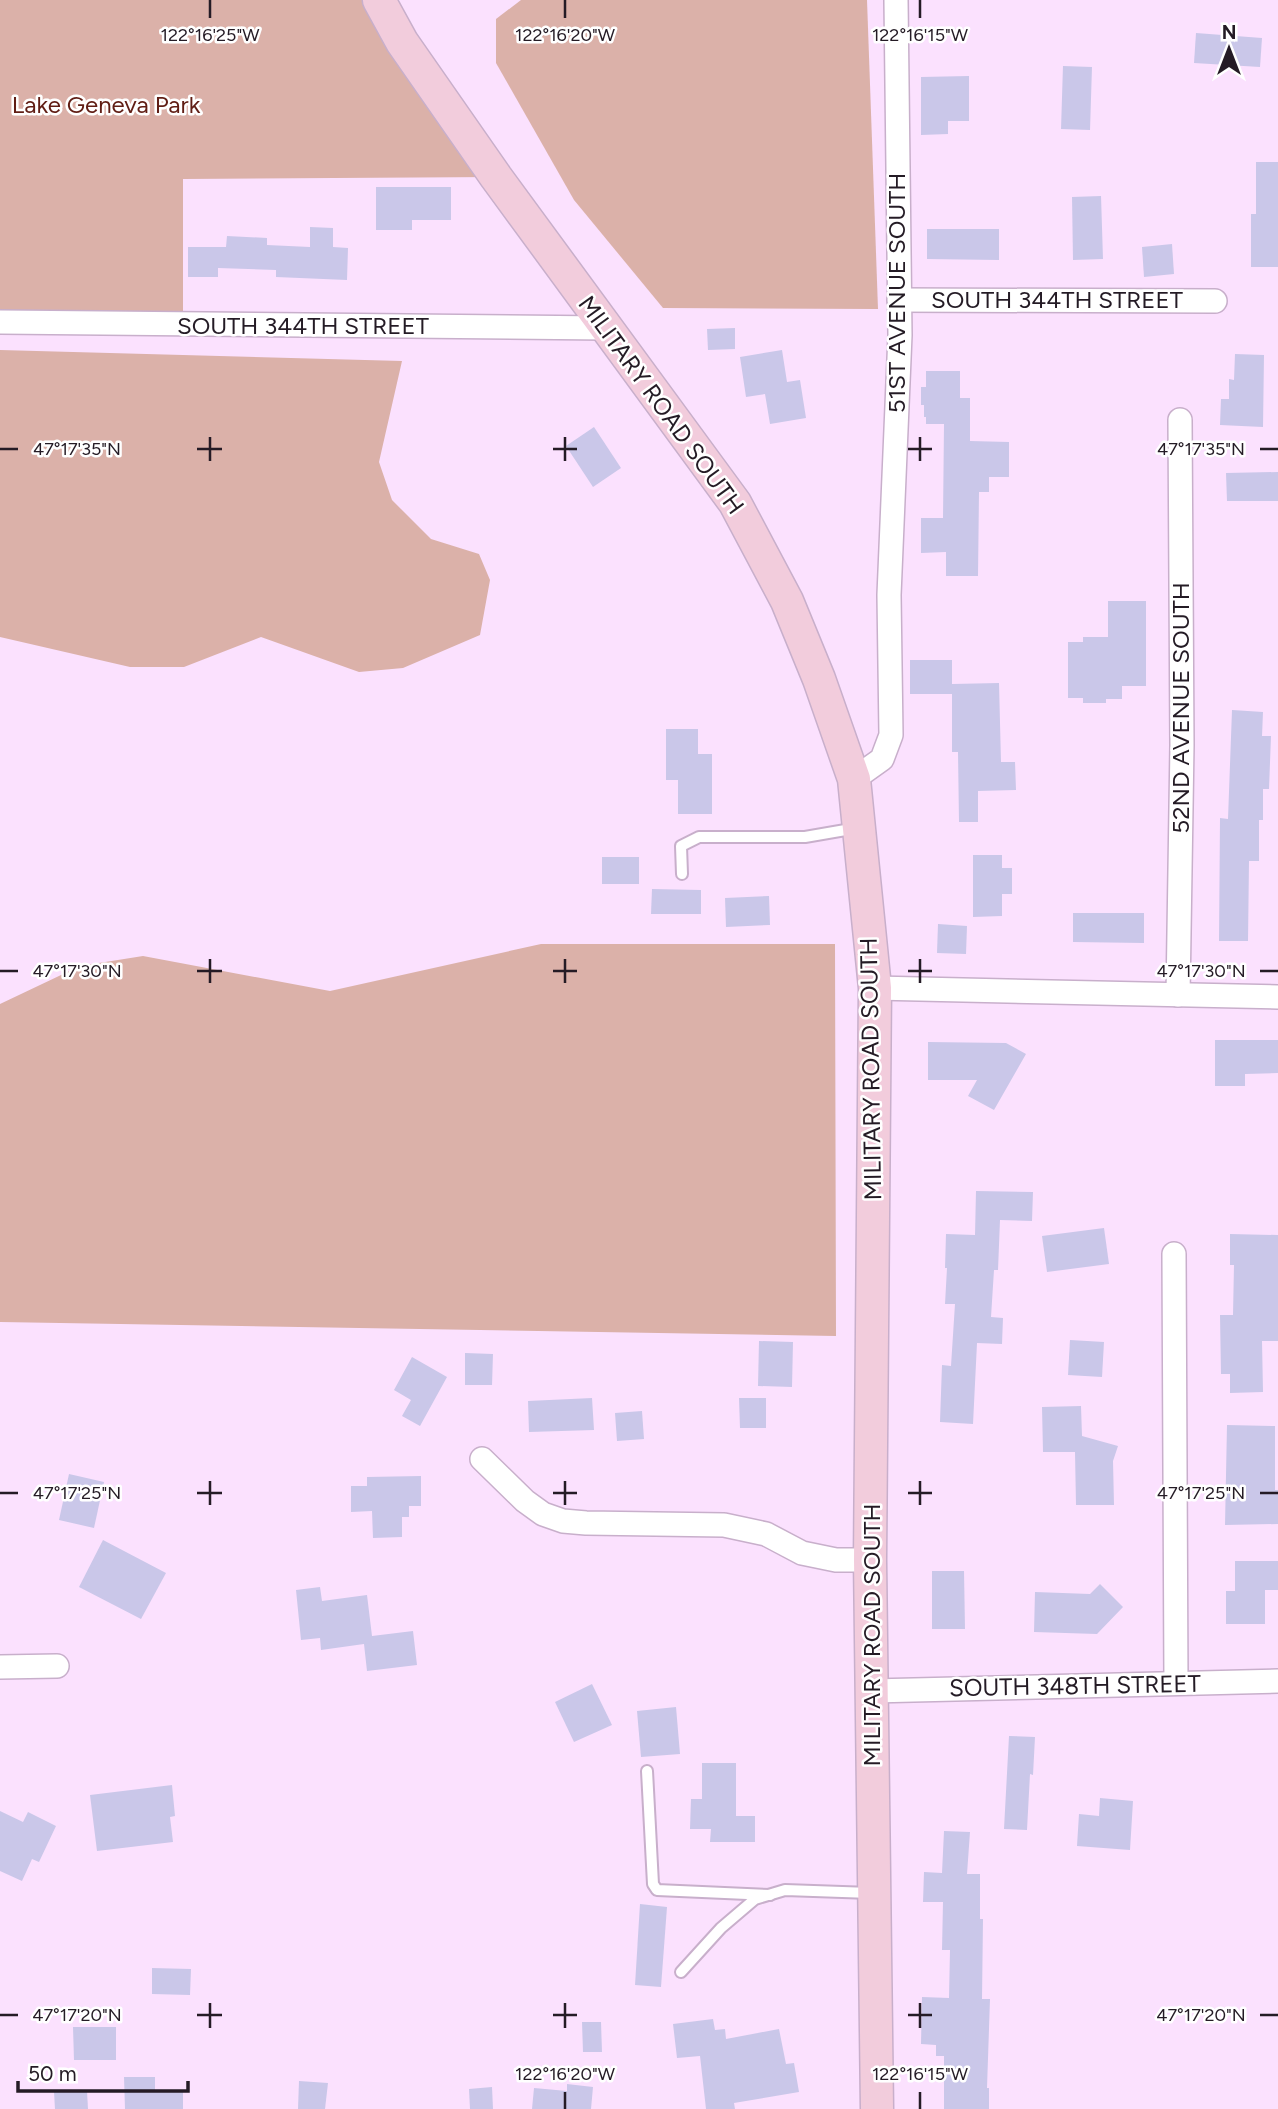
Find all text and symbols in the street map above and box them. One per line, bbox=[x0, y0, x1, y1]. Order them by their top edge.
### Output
north arrow bbox=[1194, 14, 1264, 84]
text: N bbox=[1222, 21, 1236, 44]
text: 122°16'25"W bbox=[161, 24, 260, 46]
text: 122°16'20"W bbox=[515, 24, 616, 46]
text: 122°16'15"W bbox=[872, 24, 969, 46]
park label: Lake Geneva Park bbox=[12, 90, 201, 119]
street label: 51ST AVENUE SOUTH bbox=[882, 173, 911, 413]
street label: SOUTH 344TH STREET bbox=[931, 285, 1183, 314]
street label: MILITARY ROAD SOUTH bbox=[572, 290, 750, 520]
street label: SOUTH 344TH STREET bbox=[177, 311, 429, 340]
text: 47°17'35"N bbox=[33, 438, 121, 460]
text: 47°17'35"N bbox=[1157, 438, 1245, 460]
street label: 52ND AVENUE SOUTH bbox=[1166, 582, 1195, 834]
street label: MILITARY ROAD SOUTH bbox=[854, 937, 887, 1201]
text: 47°17'30"N bbox=[32, 960, 122, 982]
text: 47°17'30"N bbox=[1156, 960, 1246, 982]
text: 47°17'25"N bbox=[33, 1482, 121, 1504]
text: 47°17'25"N bbox=[1157, 1482, 1245, 1504]
street label: MILITARY ROAD SOUTH bbox=[857, 1504, 886, 1766]
street label: SOUTH 348TH STREET bbox=[949, 1669, 1201, 1702]
text: 47°17'20"N bbox=[32, 2004, 122, 2026]
text: 47°17'20"N bbox=[1156, 2004, 1246, 2026]
scale bar bbox=[18, 2050, 187, 2094]
text: 50 m bbox=[28, 2061, 77, 2086]
text: 122°16'20"W bbox=[515, 2063, 616, 2085]
text: 122°16'15"W bbox=[872, 2063, 969, 2085]

